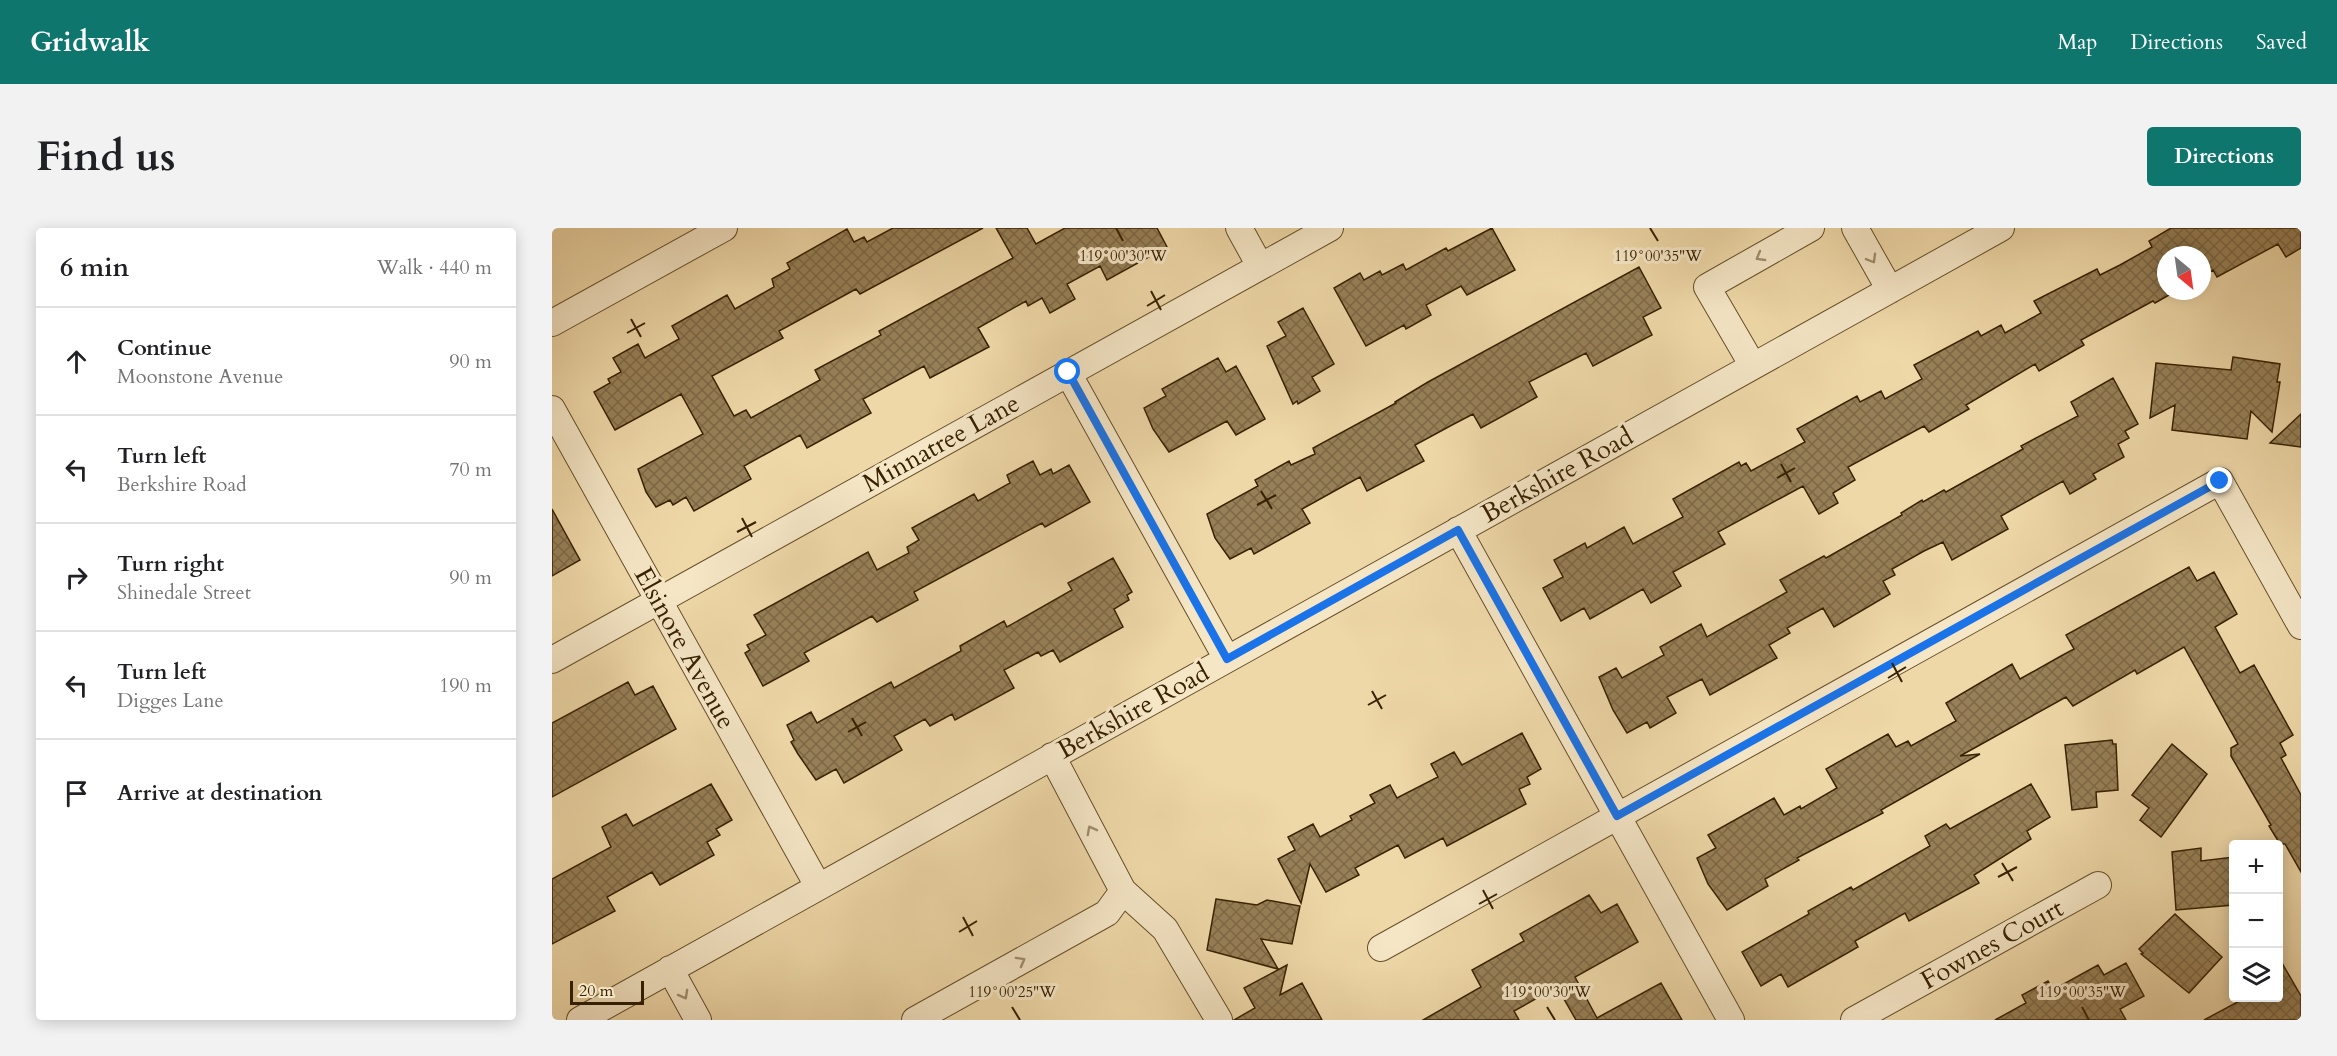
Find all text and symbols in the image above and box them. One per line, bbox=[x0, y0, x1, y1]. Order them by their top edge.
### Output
text: Gridwalk bbox=[30, 23, 150, 61]
text: Map bbox=[2057, 28, 2097, 57]
text: Directions bbox=[2130, 28, 2223, 57]
text: Saved bbox=[2256, 28, 2307, 57]
button: Directions bbox=[2147, 127, 2301, 186]
text: Find us bbox=[36, 128, 176, 185]
text: 119°00'30"W bbox=[1079, 246, 1167, 266]
text: 119°00'35"W bbox=[1614, 246, 1702, 266]
north arrow bbox=[2157, 246, 2211, 300]
text: 6 min bbox=[60, 250, 129, 285]
one-way arrow bbox=[1756, 250, 1767, 261]
one-way arrow bbox=[1865, 253, 1877, 263]
text: Walk · 440 m bbox=[377, 254, 492, 281]
text: Continue bbox=[117, 333, 212, 363]
icon: ahead bbox=[60, 345, 93, 378]
text: 90 m bbox=[449, 348, 492, 375]
route start bbox=[1054, 358, 1080, 384]
text: Moonstone Avenue bbox=[117, 363, 283, 390]
street label: Minnatree Lane bbox=[856, 385, 1026, 501]
street label: Berkshire Road bbox=[1475, 419, 1639, 531]
text: Turn left bbox=[117, 441, 206, 471]
icon: left bbox=[60, 453, 93, 486]
text: 70 m bbox=[449, 456, 492, 483]
route end bbox=[2206, 467, 2232, 493]
text: Berkshire Road bbox=[117, 471, 247, 498]
text: Turn right bbox=[117, 549, 224, 579]
icon: right bbox=[60, 561, 93, 594]
street label: Elsinore Avenue bbox=[626, 561, 744, 735]
text: 90 m bbox=[449, 564, 492, 591]
text: Shinedale Street bbox=[117, 579, 251, 606]
street label: Berkshire Road bbox=[1051, 655, 1215, 767]
text: Turn left bbox=[117, 657, 206, 687]
icon: left bbox=[60, 669, 93, 702]
text: 190 m bbox=[439, 672, 492, 699]
text: Digges Lane bbox=[117, 687, 224, 714]
icon: arrive bbox=[60, 777, 93, 810]
text: Arrive at destination bbox=[117, 778, 322, 808]
one-way arrow bbox=[1087, 825, 1098, 836]
map controls bbox=[2229, 840, 2283, 1002]
button: + bbox=[2229, 840, 2283, 894]
street label: Fownes Court bbox=[1914, 890, 2070, 998]
button: − bbox=[2229, 894, 2283, 948]
button: layers bbox=[2229, 948, 2283, 1002]
one-way arrow bbox=[1015, 957, 1025, 968]
scale bar bbox=[570, 978, 644, 1006]
text: 20 m bbox=[579, 980, 613, 1002]
text: 119°00'25"W bbox=[968, 982, 1056, 1002]
text: 119°00'30"W bbox=[1503, 982, 1591, 1002]
text: 119°00'35"W bbox=[2038, 982, 2126, 1002]
one-way arrow bbox=[677, 988, 688, 999]

